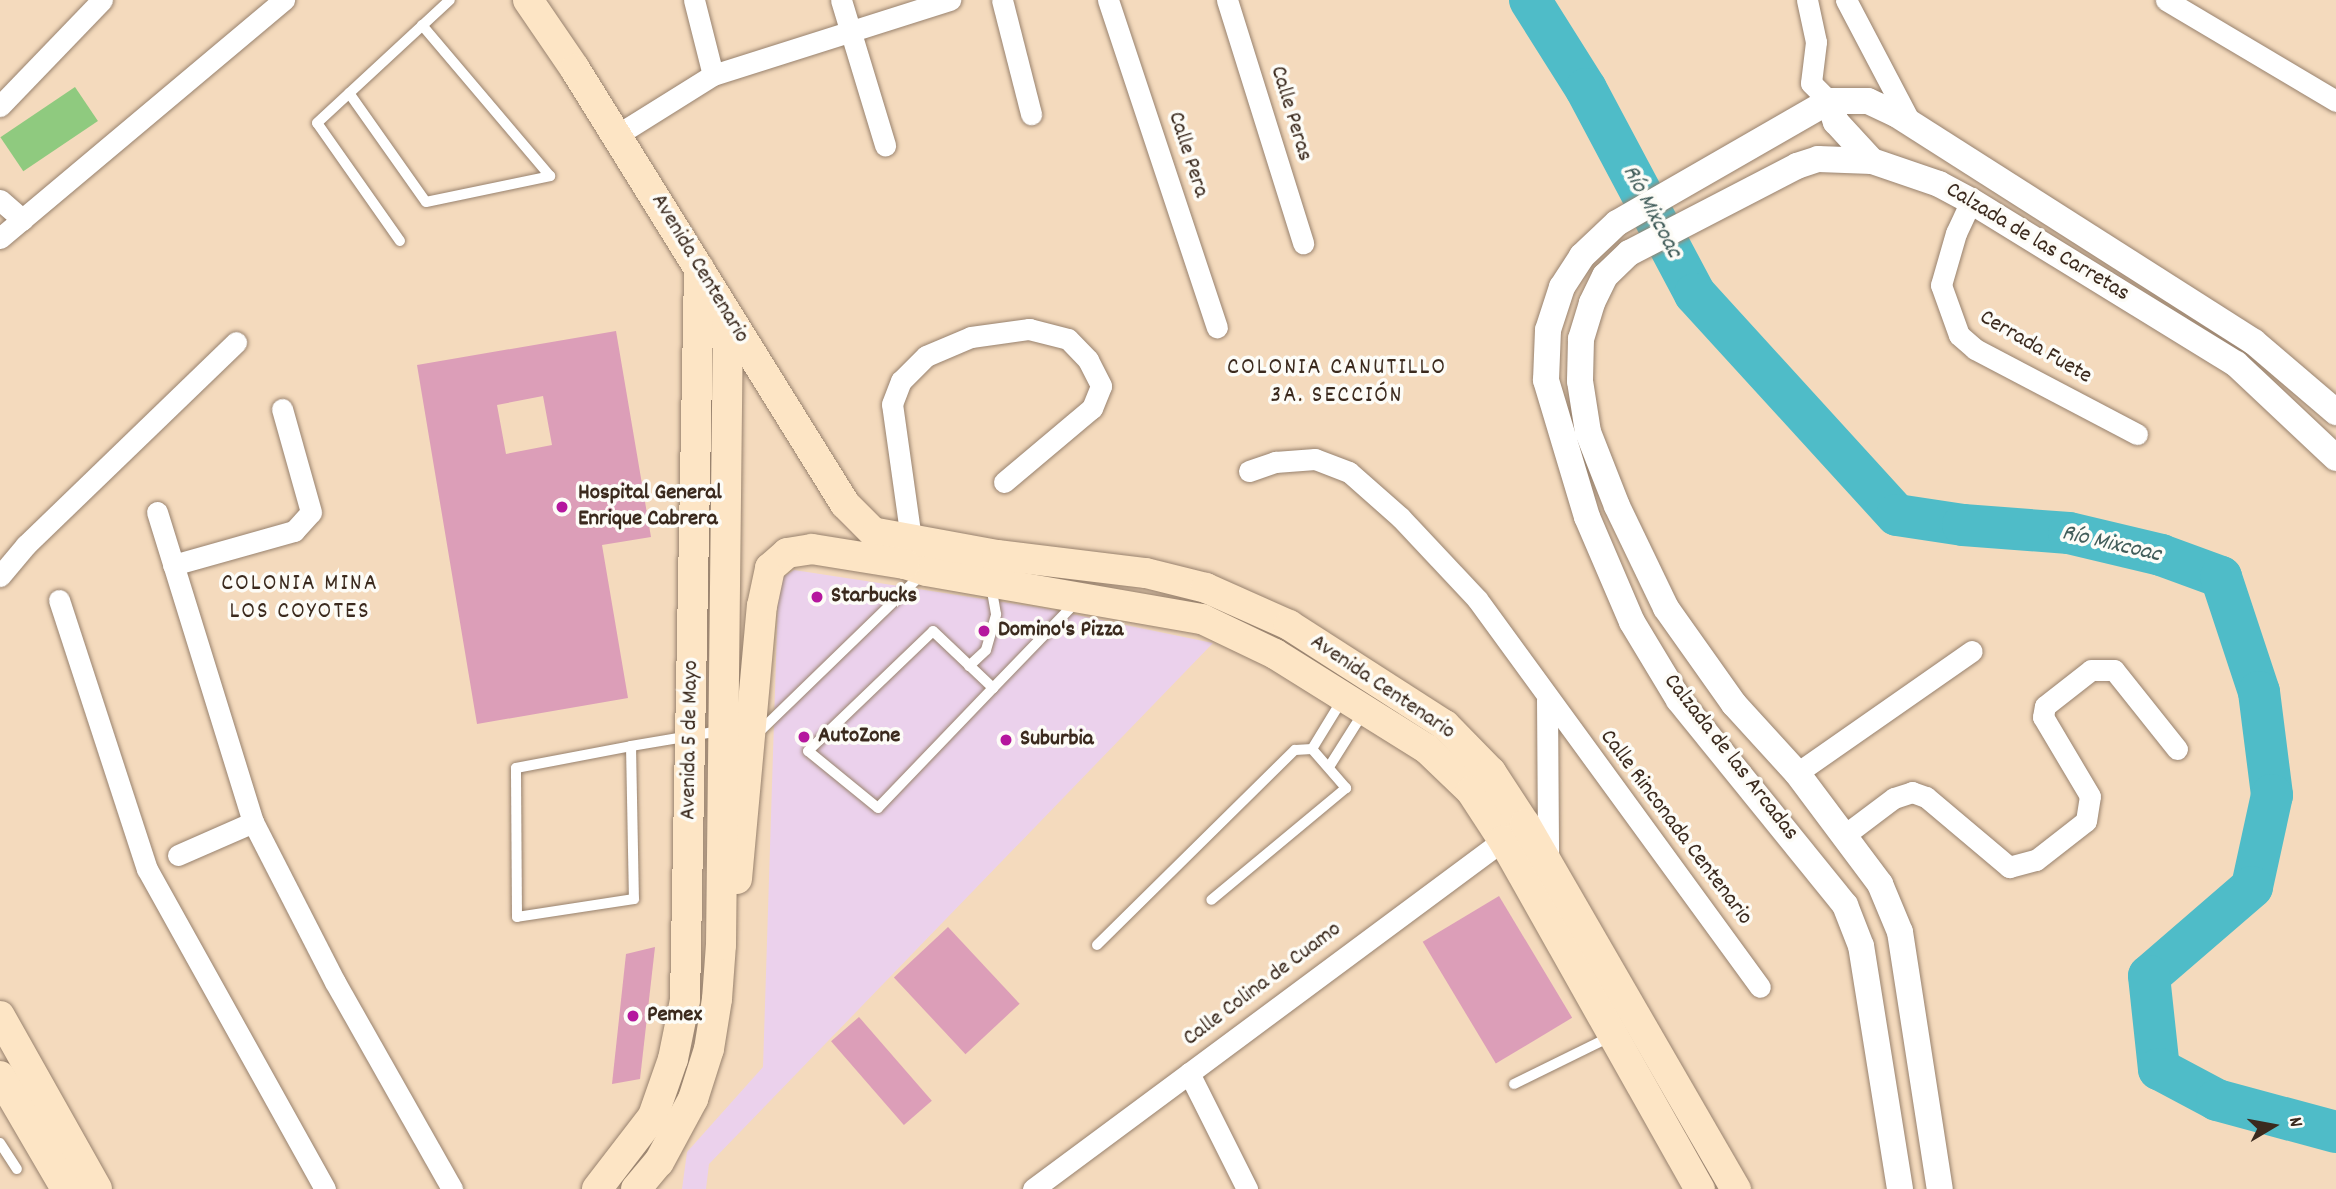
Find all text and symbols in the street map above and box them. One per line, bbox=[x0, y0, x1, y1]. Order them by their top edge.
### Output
street label: Calle Peras bbox=[1262, 63, 1318, 165]
street label: Calle Pera bbox=[1160, 109, 1214, 201]
water label: Río Mixcoac bbox=[1615, 161, 1687, 263]
street label: Calzada de las Carretas bbox=[1940, 177, 2134, 309]
street label: Avenida Centenario bbox=[644, 189, 754, 349]
street label: Cerrada Fuete bbox=[1974, 305, 2096, 391]
district label: COLONIA CANUTILLO 3A. SECCIÓN bbox=[1229, 355, 1445, 411]
place label: Hospital General Enrique Cabrera bbox=[578, 480, 722, 534]
marker: Hospital General Enrique Cabrera bbox=[552, 497, 572, 517]
water label: Río Mixcoac bbox=[2059, 520, 2163, 570]
district label: COLONIA MINA LOS COYOTES bbox=[223, 571, 377, 627]
place label: Starbucks bbox=[831, 583, 917, 611]
marker: Starbucks bbox=[809, 589, 825, 605]
place label: Domino's Pizza bbox=[998, 617, 1123, 645]
marker: Domino's Pizza bbox=[976, 623, 992, 639]
street label: Avenida Centenario bbox=[1304, 629, 1460, 747]
street label: Avenida 5 de Mayo bbox=[676, 660, 706, 820]
street label: Calzada de las Arcadas bbox=[1656, 669, 1804, 847]
place label: AutoZone bbox=[818, 723, 900, 751]
street label: Calle Rinconada Centenario bbox=[1593, 725, 1757, 931]
place label: Suburbia bbox=[1020, 726, 1093, 754]
marker: AutoZone bbox=[796, 729, 812, 745]
marker: Suburbia bbox=[998, 732, 1014, 748]
street label: Calle Colina de Cuamo bbox=[1179, 917, 1347, 1053]
place label: Pemex bbox=[647, 1002, 702, 1030]
marker: Pemex bbox=[625, 1008, 641, 1024]
north arrow bbox=[2238, 1091, 2308, 1161]
text: N bbox=[2280, 1115, 2308, 1129]

